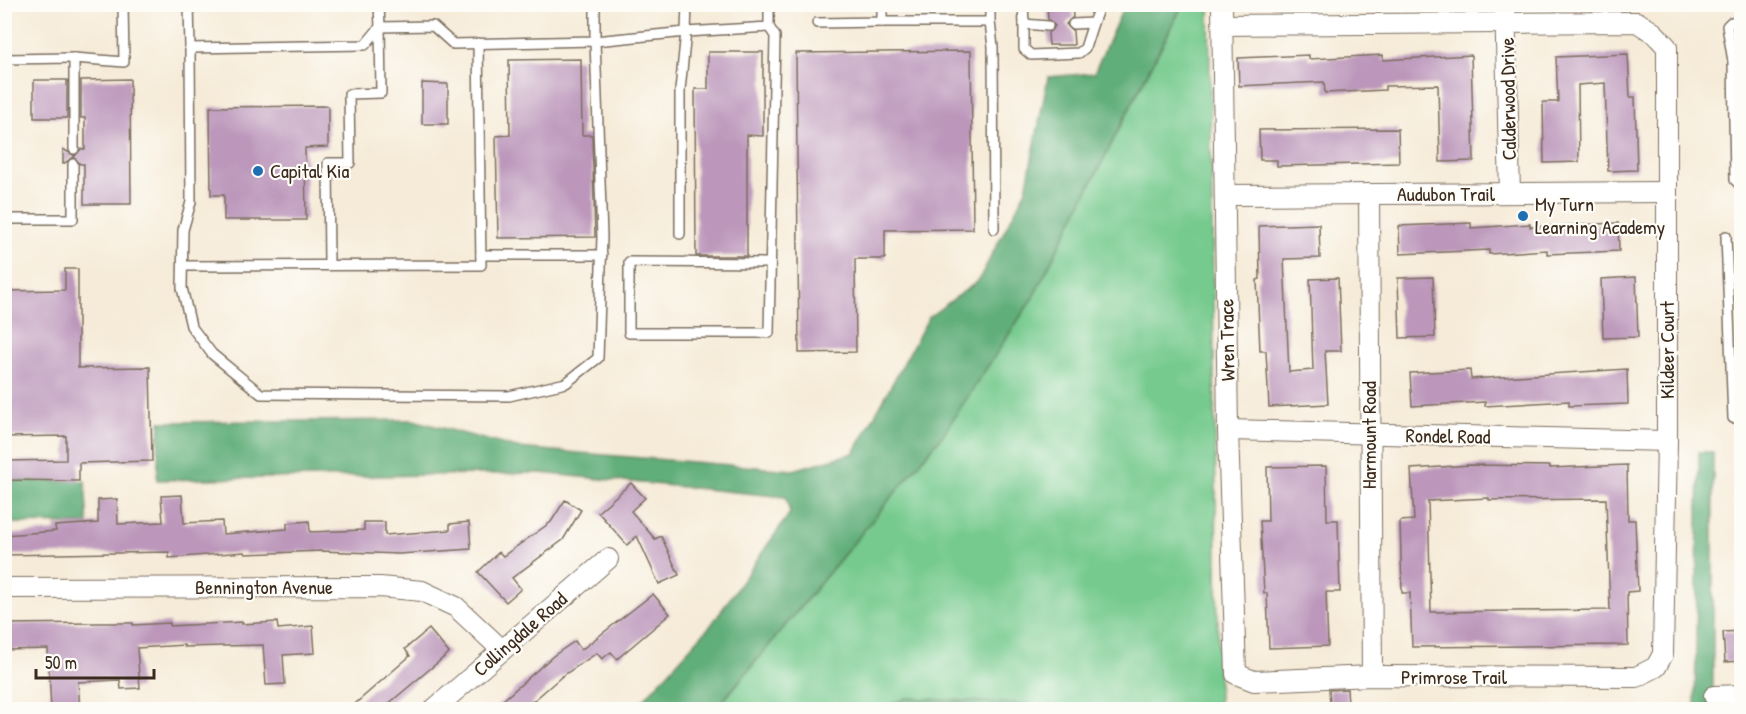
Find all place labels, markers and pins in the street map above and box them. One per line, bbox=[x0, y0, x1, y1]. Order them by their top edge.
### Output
place label: Capital Kia bbox=[270, 157, 349, 184]
marker: Capital Kia bbox=[251, 164, 265, 178]
place label: My Turn Learning Academy bbox=[1535, 190, 1665, 240]
marker: My Turn Learning Academy bbox=[1516, 209, 1530, 223]

